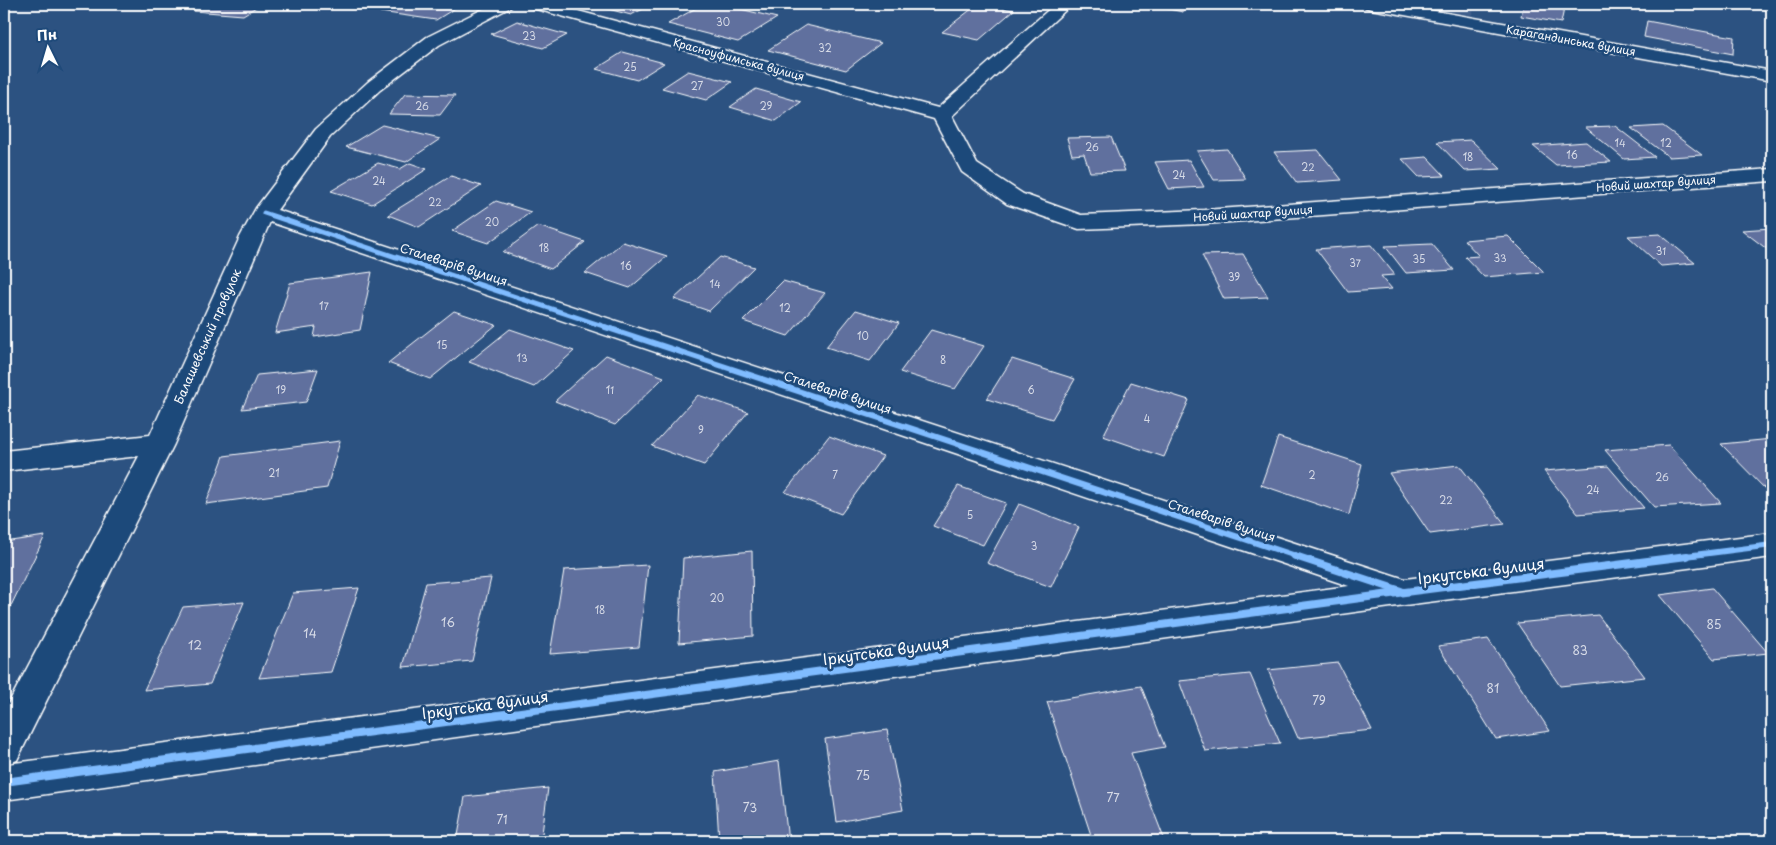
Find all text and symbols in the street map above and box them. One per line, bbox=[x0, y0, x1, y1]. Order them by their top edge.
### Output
house number: 30 bbox=[716, 14, 730, 29]
street label: Карагандинська вулиця bbox=[1505, 20, 1637, 60]
north arrow bbox=[22, 22, 72, 72]
text: Пн bbox=[36, 23, 58, 46]
house number: 23 bbox=[522, 28, 536, 43]
street label: Красноуфимська вулиця bbox=[672, 33, 806, 85]
house number: 32 bbox=[818, 40, 832, 55]
house number: 25 bbox=[623, 59, 637, 74]
house number: 27 bbox=[691, 78, 704, 93]
house number: 26 bbox=[415, 98, 429, 113]
house number: 29 bbox=[760, 98, 773, 113]
house number: 14 bbox=[1614, 135, 1626, 150]
house number: 12 bbox=[1660, 135, 1672, 150]
house number: 26 bbox=[1085, 139, 1099, 154]
house number: 16 bbox=[1566, 147, 1578, 162]
house number: 18 bbox=[1463, 149, 1473, 164]
house number: 22 bbox=[1301, 159, 1315, 174]
house number: 24 bbox=[1172, 167, 1186, 182]
street label: Новий шахтар вулиця bbox=[1596, 170, 1716, 196]
house number: 24 bbox=[372, 173, 386, 188]
house number: 22 bbox=[428, 194, 442, 209]
street label: Новий шахтар вулиця bbox=[1193, 200, 1313, 226]
house number: 20 bbox=[485, 214, 499, 229]
street label: Сталеварів вулиця bbox=[398, 238, 510, 290]
house number: 18 bbox=[539, 240, 549, 255]
house number: 31 bbox=[1656, 243, 1666, 258]
house number: 33 bbox=[1493, 250, 1507, 265]
house number: 35 bbox=[1413, 251, 1425, 266]
house number: 37 bbox=[1349, 255, 1362, 270]
house number: 16 bbox=[620, 258, 632, 273]
street label: Балашевський провулок bbox=[169, 265, 245, 407]
house number: 39 bbox=[1228, 269, 1240, 284]
house number: 14 bbox=[709, 276, 721, 291]
house number: 17 bbox=[319, 298, 330, 313]
house number: 12 bbox=[779, 300, 791, 315]
house number: 10 bbox=[857, 328, 869, 343]
house number: 15 bbox=[437, 337, 447, 352]
house number: 13 bbox=[516, 350, 528, 365]
house number: 8 bbox=[940, 352, 946, 367]
street label: Сталеварів вулиця bbox=[782, 366, 894, 418]
house number: 19 bbox=[276, 382, 286, 397]
house number: 11 bbox=[606, 382, 614, 397]
house number: 6 bbox=[1027, 382, 1035, 397]
house number: 4 bbox=[1144, 411, 1151, 426]
house number: 9 bbox=[698, 422, 704, 437]
house number: 21 bbox=[268, 465, 280, 480]
house number: 7 bbox=[832, 467, 838, 482]
house number: 2 bbox=[1308, 467, 1316, 482]
house number: 26 bbox=[1655, 469, 1669, 484]
house number: 24 bbox=[1586, 482, 1600, 497]
house number: 22 bbox=[1439, 492, 1453, 507]
street label: Сталеварів вулиця bbox=[1166, 494, 1278, 546]
house number: 5 bbox=[967, 507, 973, 522]
house number: 3 bbox=[1031, 538, 1037, 553]
street label: Іркутська вулиця bbox=[1416, 551, 1546, 589]
house number: 20 bbox=[710, 590, 724, 605]
house number: 18 bbox=[595, 602, 605, 617]
house number: 16 bbox=[441, 613, 455, 631]
house number: 85 bbox=[1707, 615, 1721, 633]
house number: 14 bbox=[303, 624, 317, 642]
street label: Іркутська вулиця bbox=[821, 630, 951, 670]
house number: 12 bbox=[188, 636, 202, 654]
house number: 83 bbox=[1572, 641, 1588, 659]
house number: 81 bbox=[1487, 679, 1499, 697]
street label: Іркутська вулиця bbox=[420, 684, 550, 724]
house number: 79 bbox=[1312, 691, 1326, 709]
house number: 75 bbox=[856, 766, 870, 784]
house number: 77 bbox=[1106, 788, 1120, 806]
house number: 73 bbox=[743, 798, 757, 816]
house number: 71 bbox=[496, 810, 508, 828]

